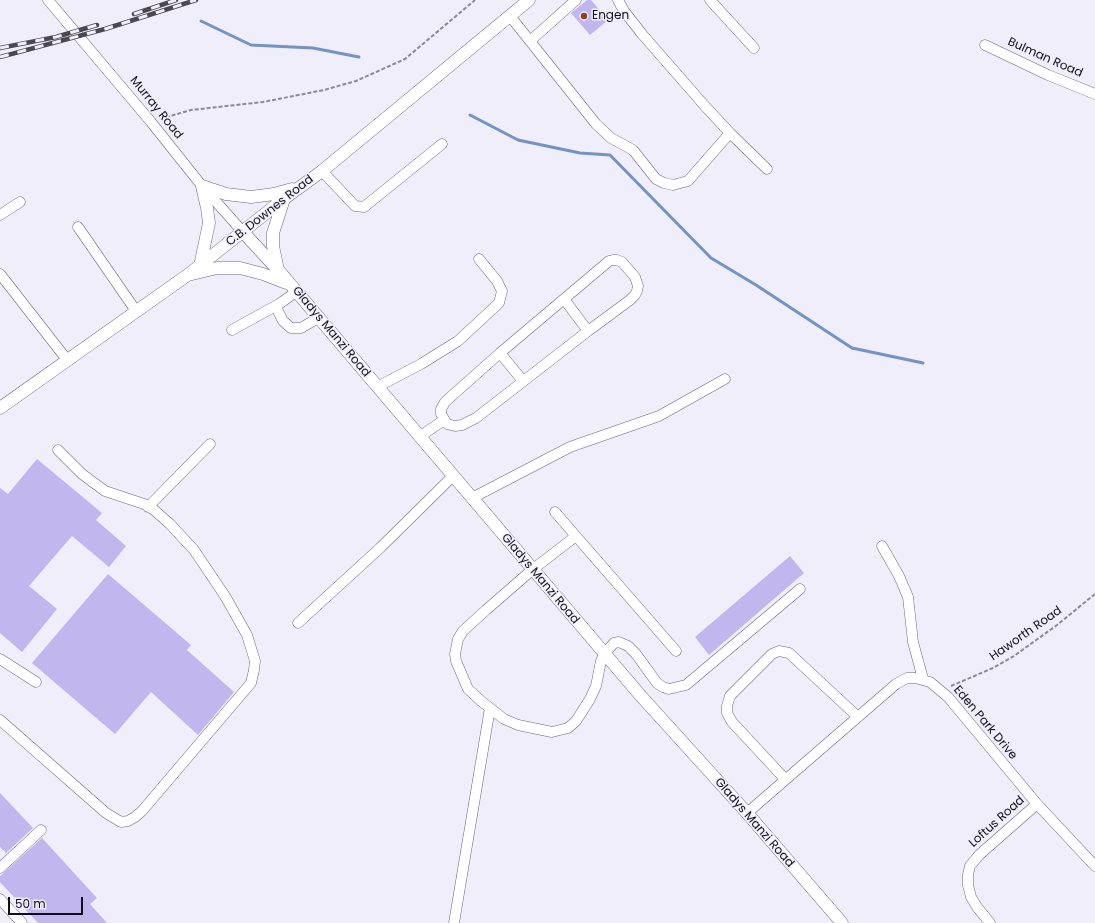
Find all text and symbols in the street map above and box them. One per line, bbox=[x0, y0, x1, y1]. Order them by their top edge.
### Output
place label: Engen bbox=[592, 9, 629, 23]
marker: Engen bbox=[579, 11, 589, 21]
street label: Bulman Road bbox=[1005, 35, 1085, 81]
street label: Murray Road bbox=[126, 74, 186, 142]
street label: C.B. Downes Road bbox=[224, 172, 316, 250]
street label: Gladys Manzi Road bbox=[289, 284, 373, 380]
street label: Gladys Manzi Road bbox=[498, 531, 582, 627]
street label: Haworth Road bbox=[987, 604, 1065, 664]
street label: Eden Park Drive bbox=[950, 683, 1020, 763]
street label: Gladys Manzi Road bbox=[711, 775, 797, 871]
street label: Loftus Road bbox=[966, 793, 1028, 851]
scale bar bbox=[10, 889, 85, 915]
text: 50 m bbox=[15, 895, 46, 912]

